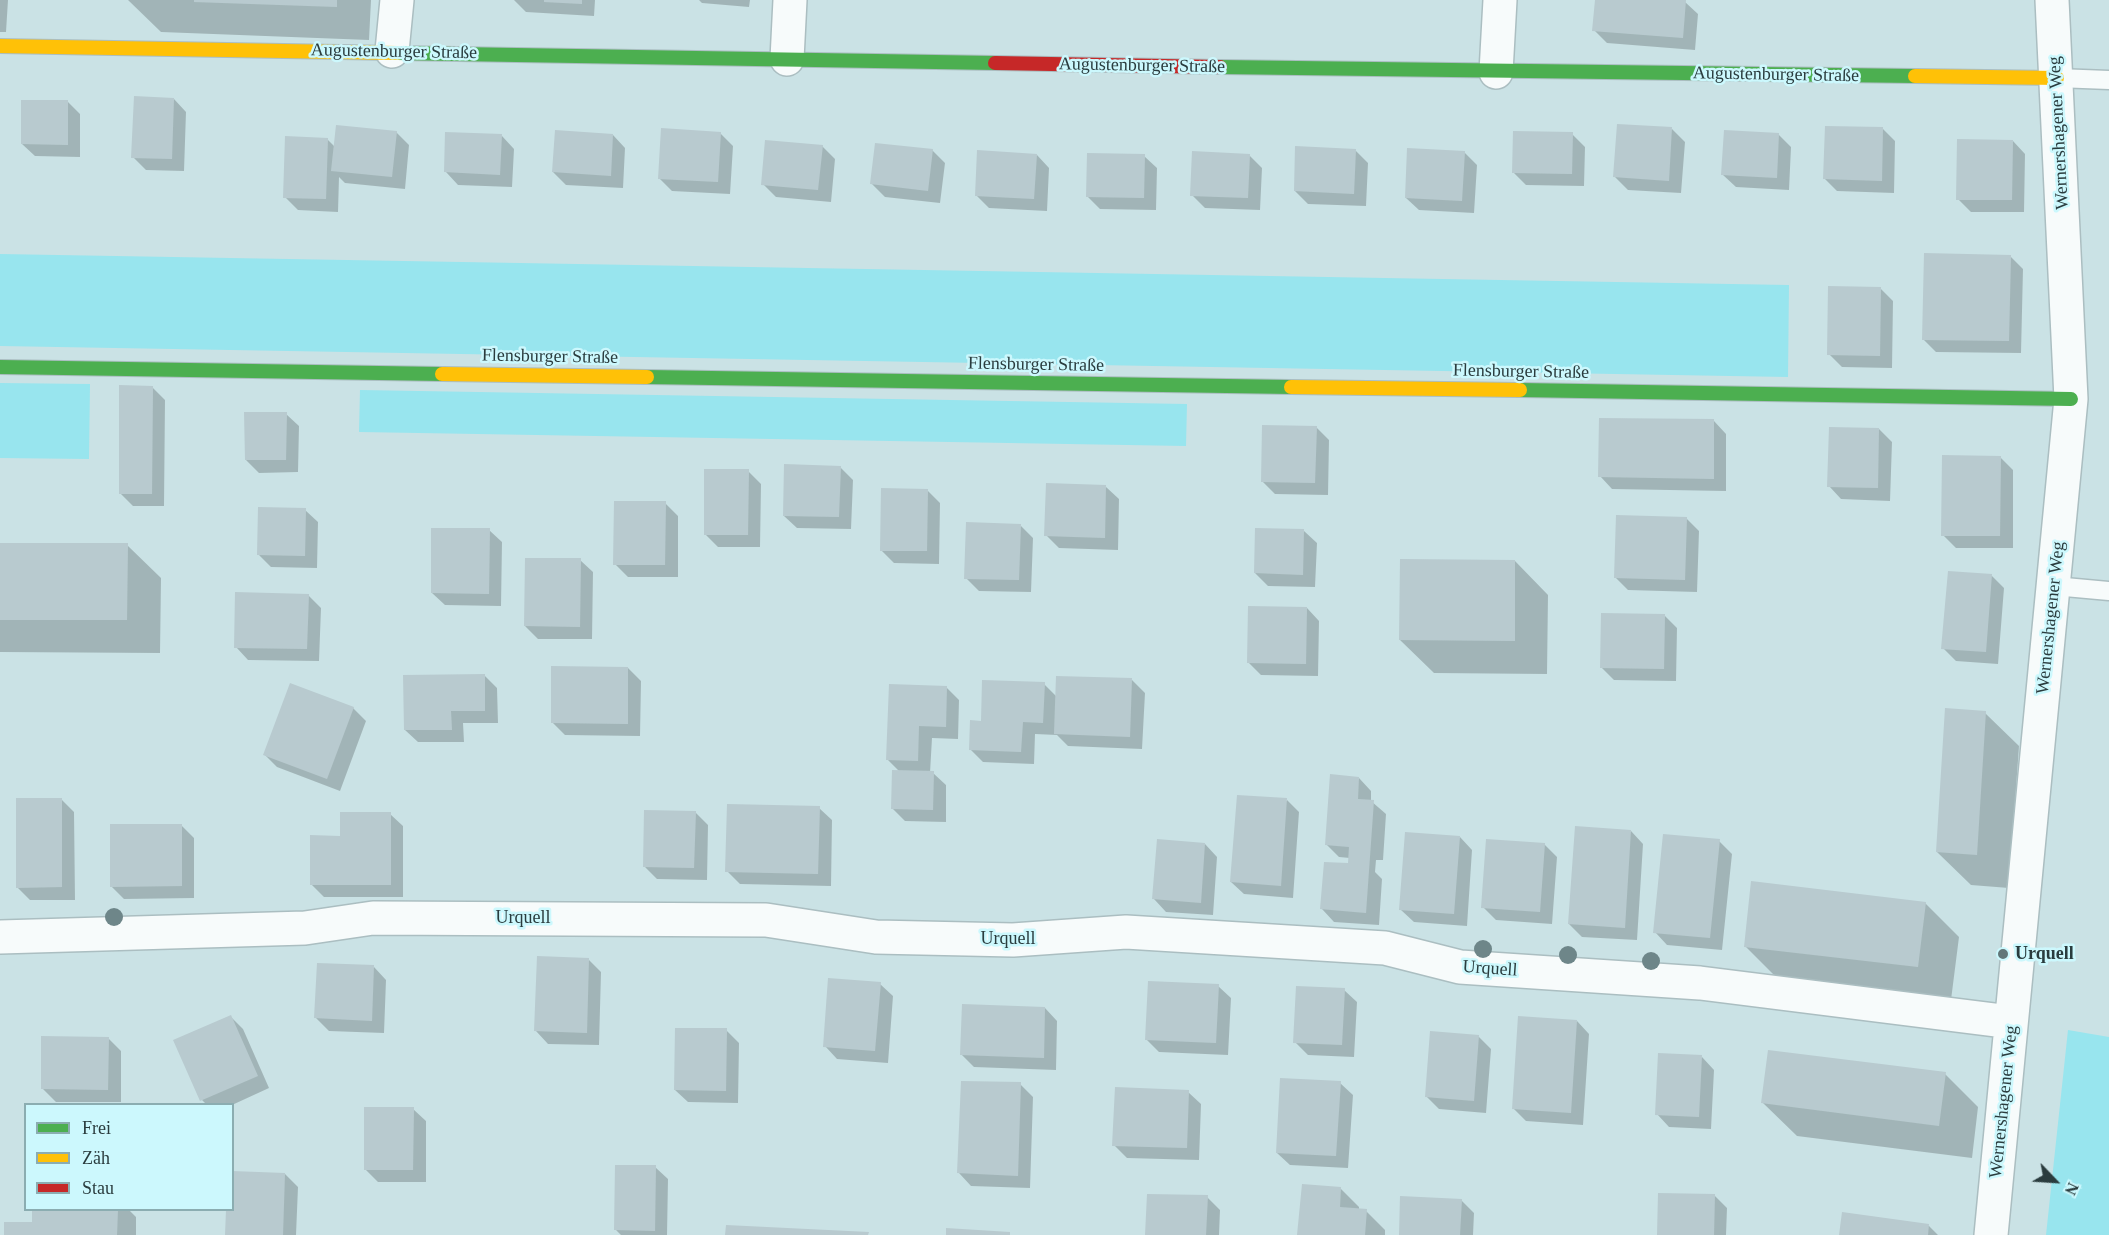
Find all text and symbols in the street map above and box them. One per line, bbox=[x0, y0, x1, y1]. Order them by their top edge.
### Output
street label: Augustenburger Straße bbox=[311, 40, 477, 64]
street label: Augustenburger Straße bbox=[1059, 54, 1225, 78]
street label: Wernershagener Weg bbox=[2044, 56, 2074, 210]
street label: Augustenburger Straße bbox=[1693, 63, 1859, 87]
street label: Flensburger Straße bbox=[482, 345, 618, 369]
street label: Flensburger Straße bbox=[968, 353, 1104, 377]
street label: Flensburger Straße bbox=[1453, 360, 1589, 384]
street label: Wernershagener Weg bbox=[2032, 541, 2070, 695]
street label: Urquell bbox=[496, 907, 550, 929]
street label: Urquell bbox=[981, 928, 1035, 950]
place label: Urquell bbox=[2015, 943, 2074, 965]
marker: Urquell bbox=[1996, 947, 2010, 961]
street label: Urquell bbox=[1462, 956, 1518, 982]
street label: Wernershagener Weg bbox=[1985, 1025, 2023, 1179]
legend bbox=[24, 1103, 234, 1211]
text: Frei bbox=[82, 1118, 111, 1138]
text: Zäh bbox=[82, 1148, 110, 1168]
north arrow bbox=[2025, 1151, 2085, 1211]
text: Stau bbox=[82, 1178, 114, 1198]
text: N bbox=[2062, 1180, 2082, 1198]

